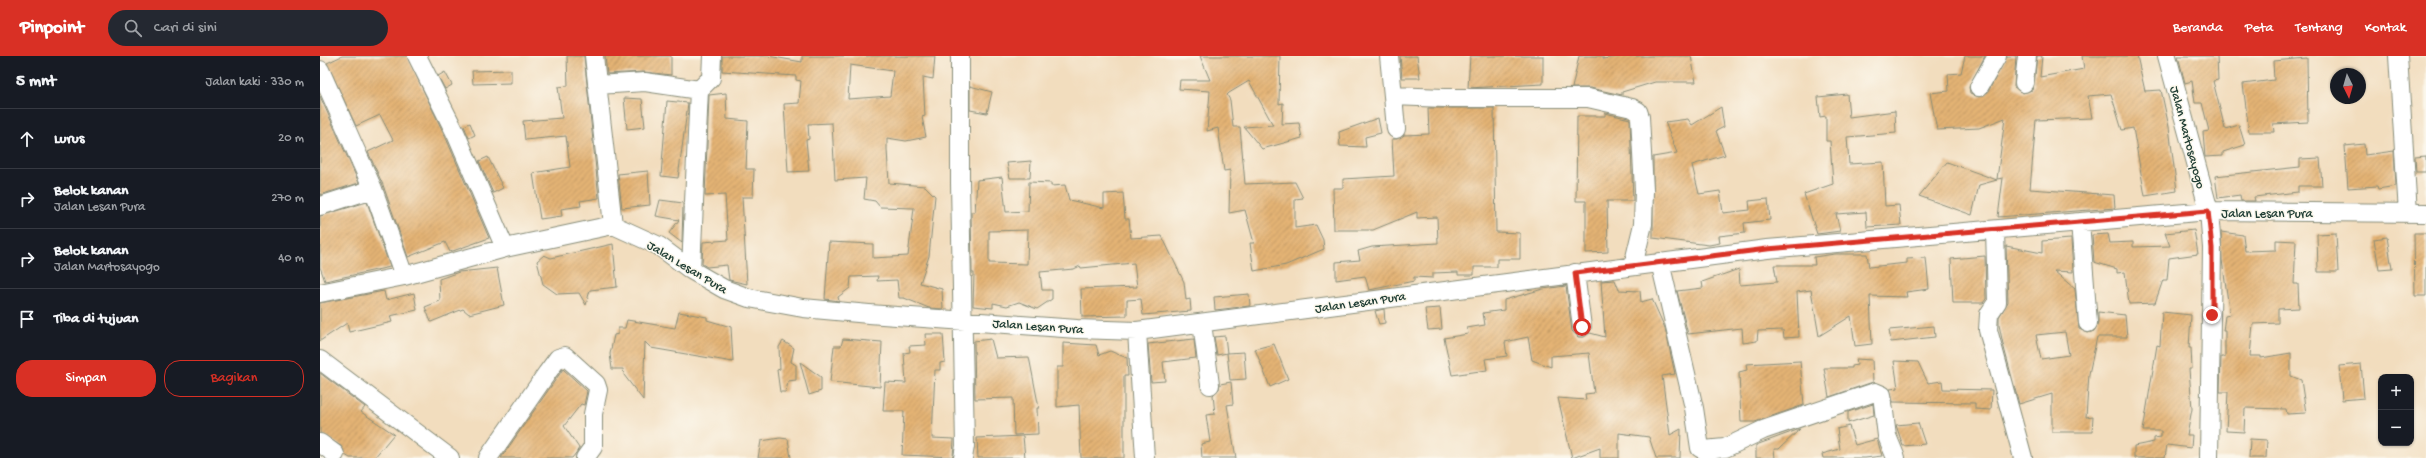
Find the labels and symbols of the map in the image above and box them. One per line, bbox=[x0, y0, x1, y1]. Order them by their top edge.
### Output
north arrow bbox=[2330, 68, 2366, 104]
street label: Jalan Martosayogo bbox=[2166, 85, 2208, 191]
street label: Jalan Lesan Pura bbox=[2221, 207, 2313, 222]
street label: Jalan Lesan Pura bbox=[644, 238, 730, 298]
street label: Jalan Lesan Pura bbox=[1314, 290, 1407, 317]
route end bbox=[2203, 306, 2221, 324]
street label: Jalan Lesan Pura bbox=[992, 317, 1085, 338]
route start bbox=[1573, 318, 1591, 336]

